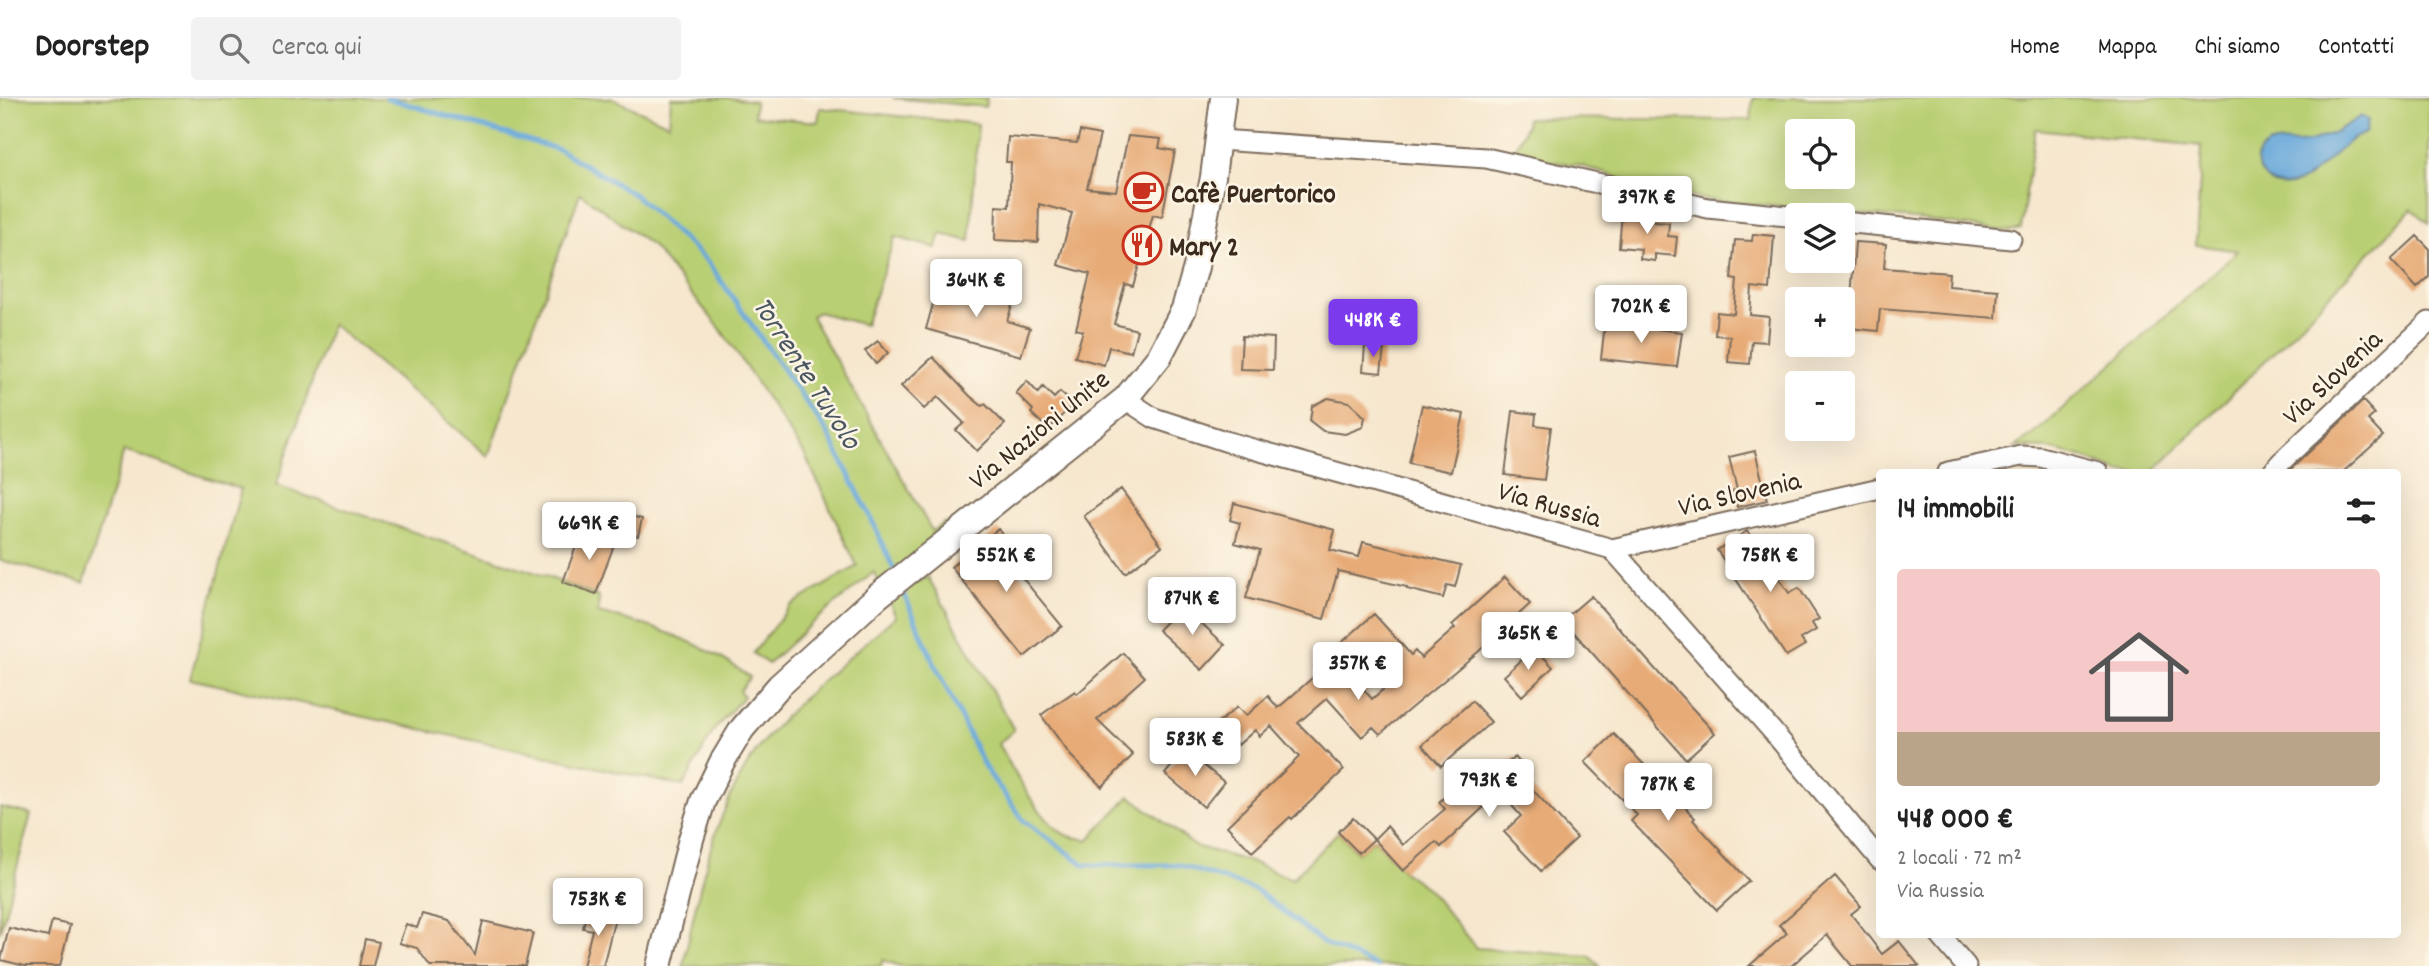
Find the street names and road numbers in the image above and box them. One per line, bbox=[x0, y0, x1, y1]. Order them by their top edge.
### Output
street label: Via Slovenia bbox=[2275, 322, 2394, 437]
street label: Via Nazioni Unite bbox=[962, 362, 1121, 502]
street label: Via Slovenia bbox=[1675, 463, 1806, 530]
street label: Via Russia bbox=[1492, 474, 1606, 542]

